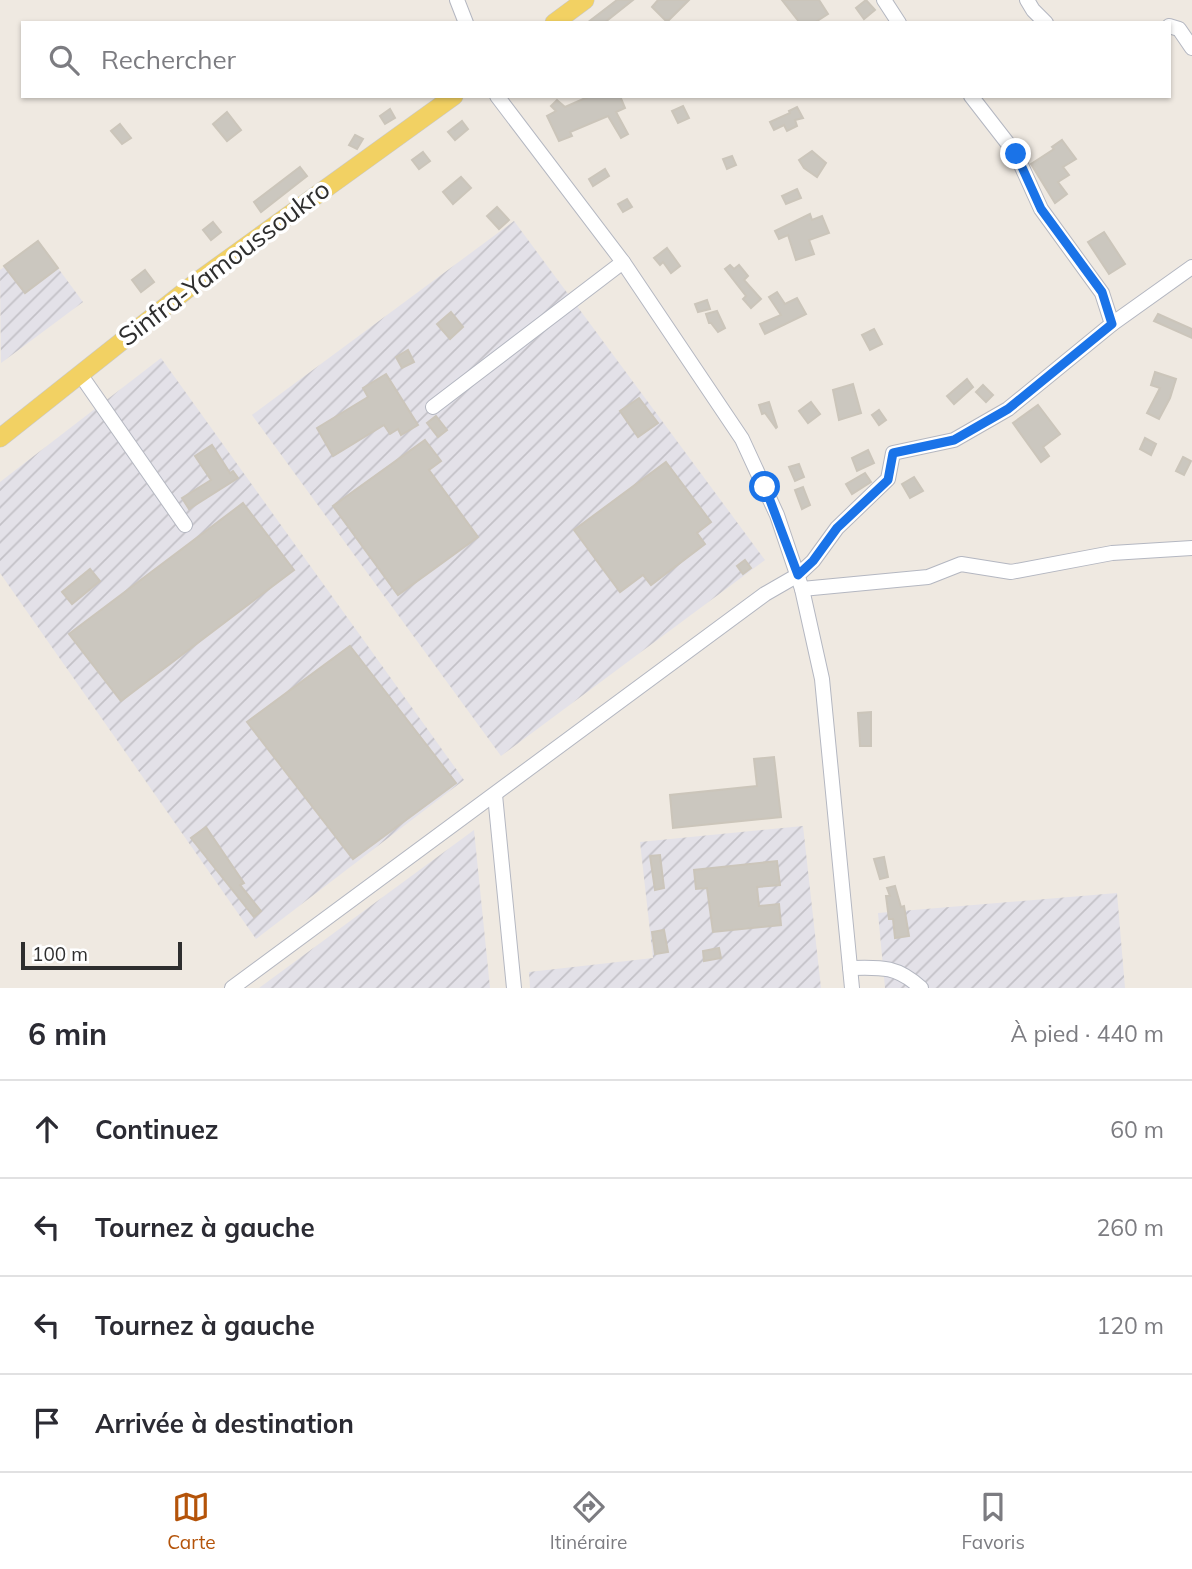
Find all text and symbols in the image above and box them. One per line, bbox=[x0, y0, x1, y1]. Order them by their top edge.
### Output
search box bbox=[21, 21, 1171, 98]
icon: search bbox=[45, 41, 83, 79]
text: Rechercher bbox=[101, 43, 236, 76]
route end bbox=[1000, 138, 1031, 169]
street label: Sinfra-Yamoussoukro bbox=[111, 172, 336, 353]
route start bbox=[749, 471, 780, 502]
scale bar bbox=[21, 939, 182, 971]
text: 100 m bbox=[32, 942, 88, 966]
text: 6 min bbox=[28, 1015, 107, 1053]
text: À pied · 440 m bbox=[1011, 1019, 1164, 1048]
icon: ahead bbox=[28, 1110, 66, 1148]
text: Continuez bbox=[95, 1113, 219, 1146]
text: 60 m bbox=[1110, 1115, 1164, 1144]
icon: left bbox=[28, 1208, 66, 1246]
text: Tournez à gauche bbox=[95, 1211, 315, 1244]
text: 260 m bbox=[1096, 1213, 1164, 1242]
icon: left bbox=[28, 1306, 66, 1344]
text: Tournez à gauche bbox=[95, 1309, 315, 1342]
text: 120 m bbox=[1096, 1311, 1164, 1340]
icon: arrive bbox=[28, 1404, 66, 1442]
text: Arrivée à destination bbox=[95, 1407, 354, 1440]
tab: Carte bbox=[167, 1488, 216, 1554]
tab: Itinéraire bbox=[550, 1488, 627, 1554]
tab: Favoris bbox=[962, 1488, 1025, 1554]

